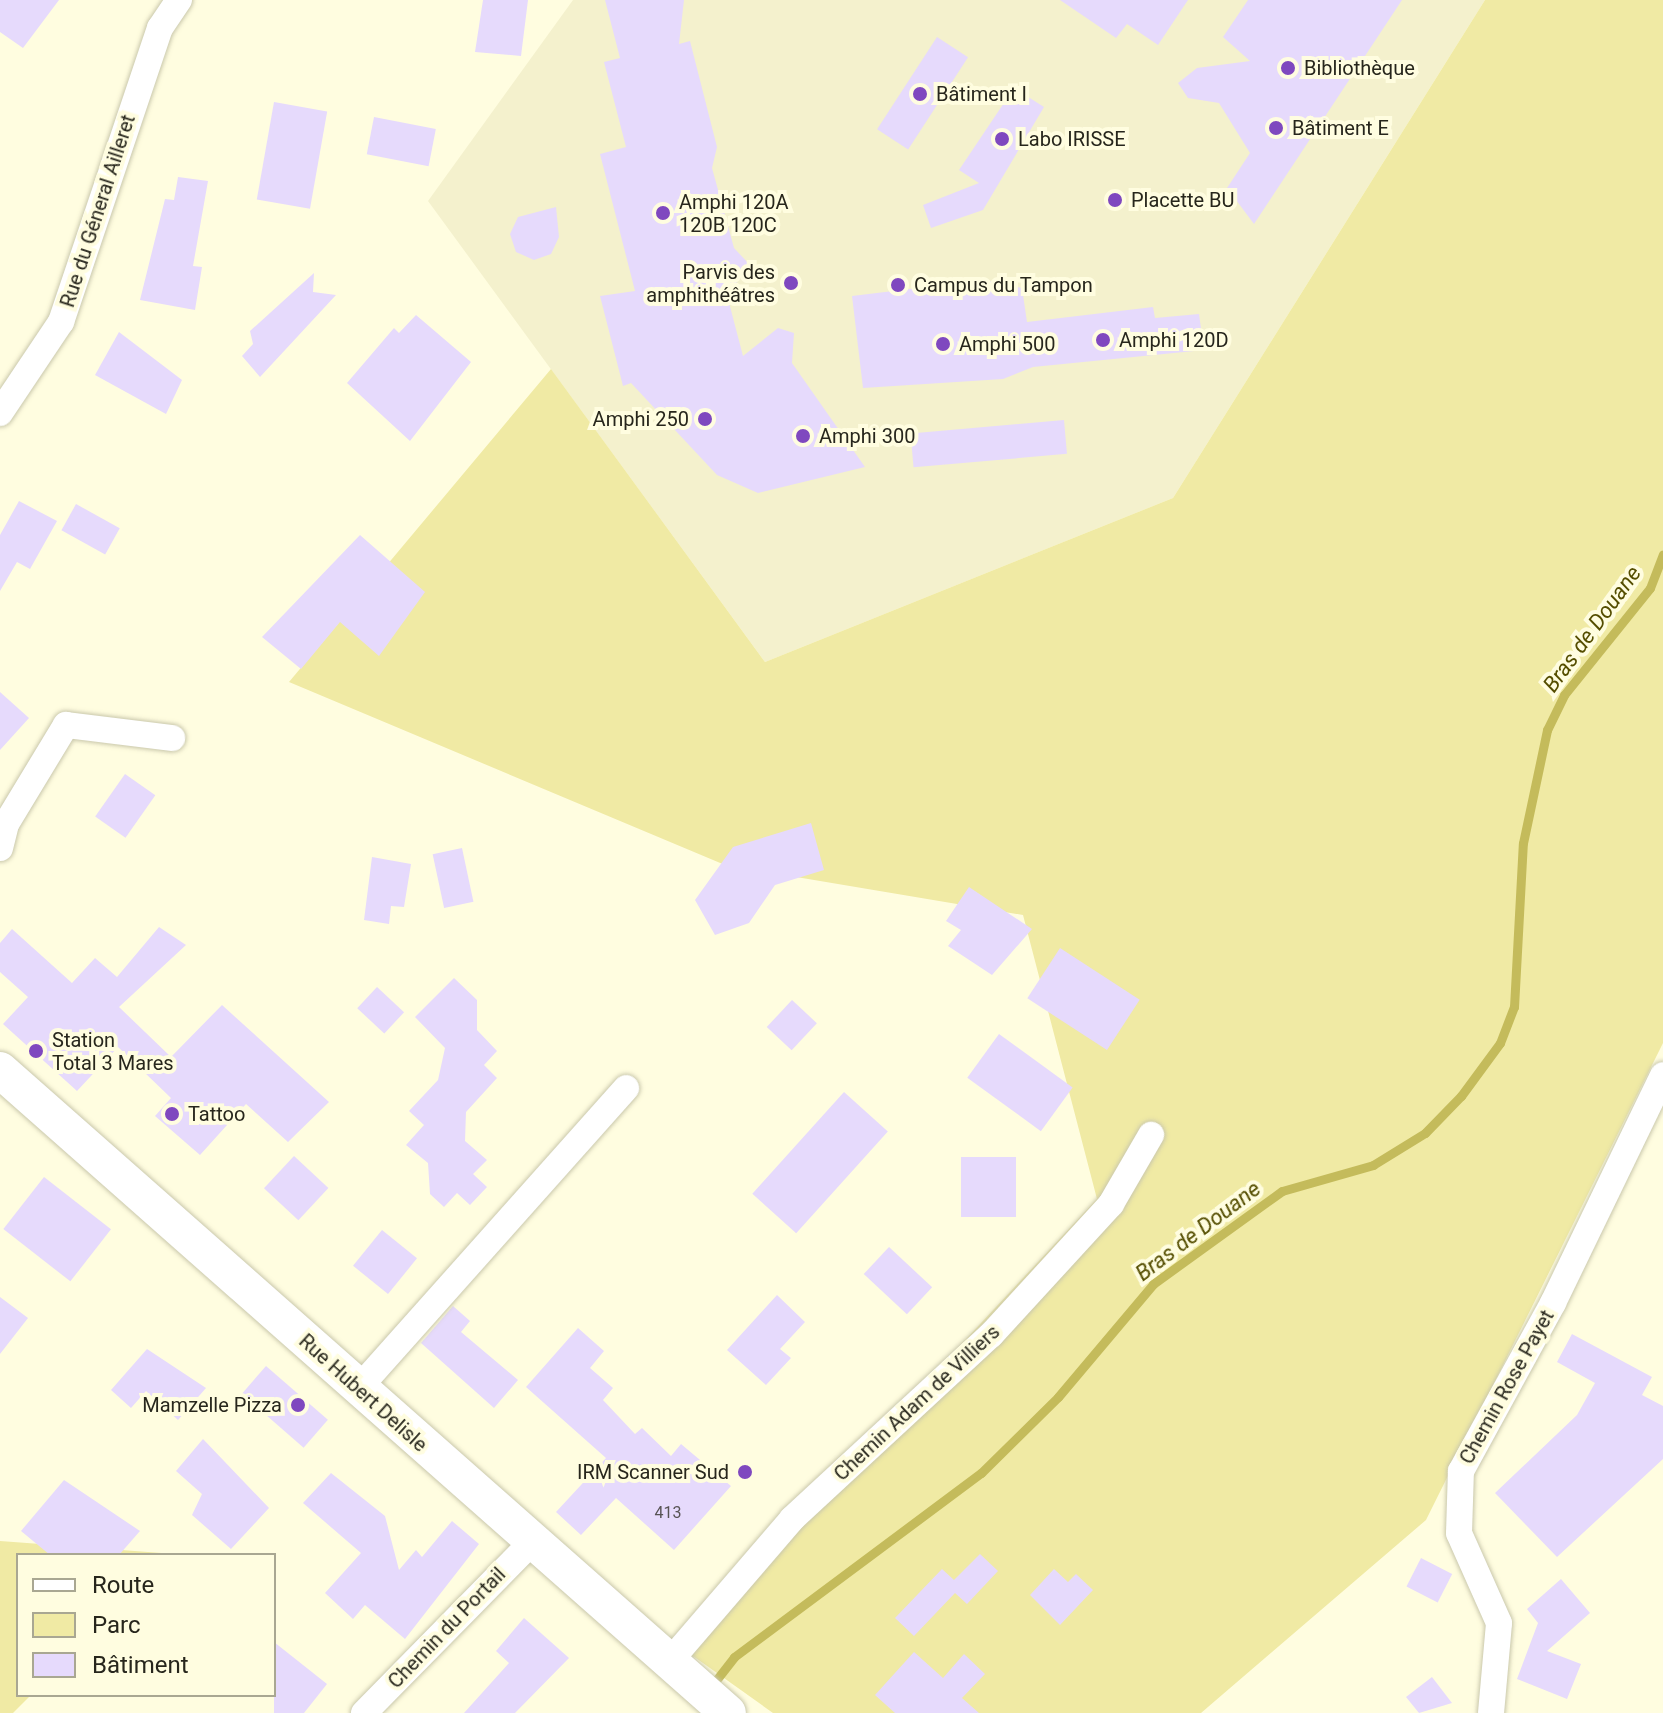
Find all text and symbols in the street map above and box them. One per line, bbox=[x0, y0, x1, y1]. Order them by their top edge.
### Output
place label: Bibliothèque bbox=[1304, 56, 1415, 80]
marker: Bibliothèque bbox=[1279, 59, 1297, 77]
place label: Bâtiment I bbox=[936, 82, 1027, 106]
marker: Bâtiment I bbox=[911, 85, 929, 103]
street label: Rue du Géneral Ailleret bbox=[56, 112, 140, 310]
place label: Bâtiment E bbox=[1292, 116, 1389, 140]
marker: Bâtiment E bbox=[1267, 119, 1285, 137]
place label: Labo IRISSE bbox=[1018, 127, 1126, 151]
marker: Labo IRISSE bbox=[993, 130, 1011, 148]
place label: Placette BU bbox=[1131, 188, 1235, 212]
place label: Amphi 120A 120B 120C bbox=[679, 190, 788, 237]
marker: Placette BU bbox=[1106, 191, 1124, 209]
marker: Amphi 120A 120B 120C bbox=[654, 204, 672, 222]
place label: Parvis des amphithéâtres bbox=[646, 260, 775, 307]
place label: Campus du Tampon bbox=[914, 273, 1093, 297]
marker: Parvis des amphithéâtres bbox=[782, 274, 800, 292]
marker: Campus du Tampon bbox=[889, 276, 907, 294]
place label: Amphi 120D bbox=[1119, 328, 1229, 352]
marker: Amphi 120D bbox=[1094, 331, 1112, 349]
place label: Amphi 500 bbox=[959, 332, 1055, 356]
marker: Amphi 500 bbox=[934, 335, 952, 353]
place label: Amphi 250 bbox=[593, 407, 689, 431]
marker: Amphi 250 bbox=[696, 410, 714, 428]
place label: Amphi 300 bbox=[819, 424, 915, 448]
marker: Amphi 300 bbox=[794, 427, 812, 445]
water label: Bras de Douane bbox=[1537, 561, 1647, 697]
place label: Station Total 3 Mares bbox=[52, 1028, 174, 1075]
marker: Station Total 3 Mares bbox=[27, 1042, 45, 1060]
place label: Tattoo bbox=[188, 1102, 245, 1126]
marker: Tattoo bbox=[163, 1105, 181, 1123]
water label: Bras de Douane bbox=[1130, 1175, 1266, 1287]
street label: Chemin Rose Payet bbox=[1455, 1306, 1559, 1468]
street label: Chemin Adam de Villiers bbox=[829, 1320, 1005, 1486]
street label: Rue Hubert Delisle bbox=[294, 1329, 432, 1457]
place label: Mamzelle Pizza bbox=[142, 1393, 282, 1417]
marker: Mamzelle Pizza bbox=[289, 1396, 307, 1414]
place label: IRM Scanner Sud bbox=[577, 1460, 729, 1484]
marker: IRM Scanner Sud bbox=[736, 1463, 754, 1481]
house number: 413 bbox=[655, 1503, 681, 1523]
legend bbox=[16, 1553, 276, 1697]
street label: Chemin du Portail bbox=[383, 1563, 511, 1693]
text: Route bbox=[92, 1571, 154, 1599]
text: Parc bbox=[92, 1611, 141, 1639]
text: Bâtiment bbox=[92, 1651, 189, 1679]

